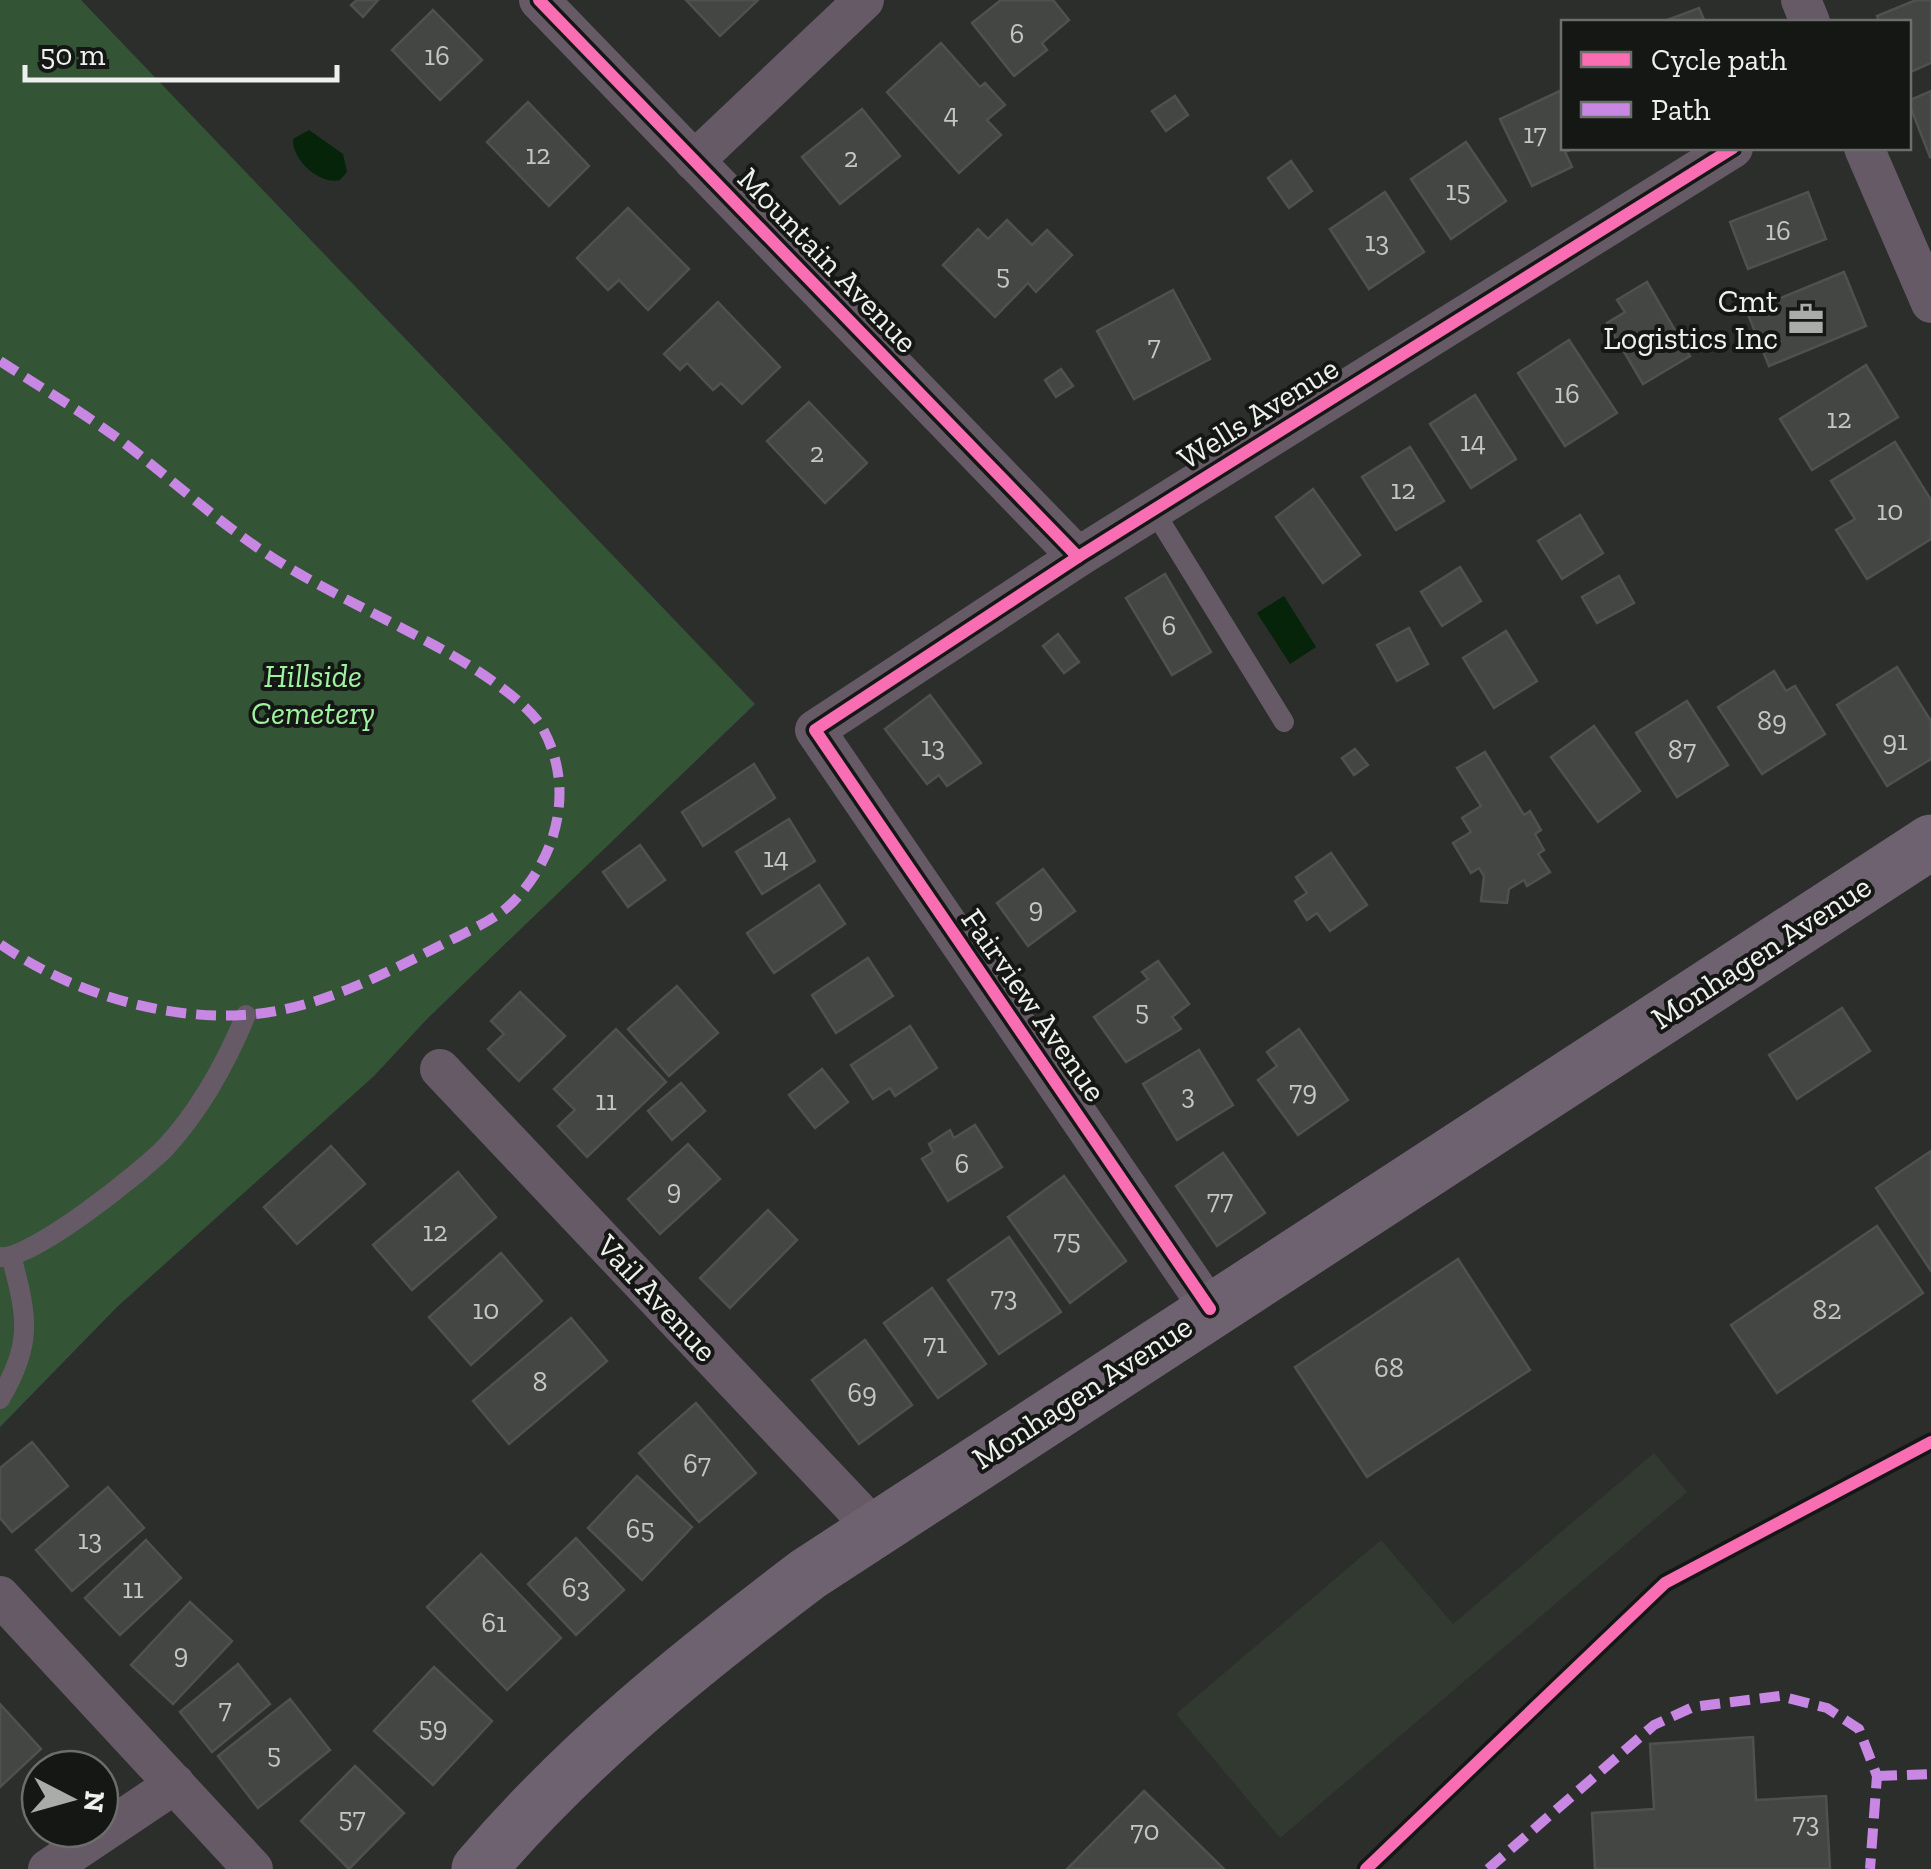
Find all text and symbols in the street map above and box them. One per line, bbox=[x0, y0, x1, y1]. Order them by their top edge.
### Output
house number: 6 bbox=[1010, 17, 1024, 50]
scale bar bbox=[25, 20, 338, 82]
legend bbox=[1561, 20, 1911, 150]
text: 50 m bbox=[40, 37, 105, 73]
house number: 16 bbox=[424, 39, 450, 72]
text: Cycle path bbox=[1651, 42, 1787, 78]
text: Path bbox=[1651, 92, 1711, 128]
house number: 4 bbox=[943, 97, 959, 130]
house number: 17 bbox=[1523, 117, 1547, 150]
house number: 12 bbox=[525, 138, 551, 171]
house number: 2 bbox=[844, 141, 858, 174]
street label: Mountain Avenue bbox=[730, 160, 926, 360]
house number: 15 bbox=[1445, 174, 1471, 207]
house number: 16 bbox=[1765, 214, 1791, 247]
house number: 13 bbox=[1365, 225, 1389, 258]
house number: 5 bbox=[996, 258, 1010, 291]
place label: Cmt Logistics Inc bbox=[1603, 282, 1778, 357]
office icon: Cmt Logistics Inc bbox=[1787, 300, 1825, 338]
house number: 7 bbox=[1147, 329, 1161, 362]
street label: Wells Avenue bbox=[1171, 349, 1345, 477]
house number: 16 bbox=[1554, 377, 1580, 410]
house number: 12 bbox=[1826, 402, 1852, 435]
house number: 14 bbox=[1460, 425, 1486, 458]
house number: 2 bbox=[810, 436, 824, 469]
house number: 12 bbox=[1390, 473, 1416, 506]
house number: 10 bbox=[1877, 494, 1903, 527]
house number: 6 bbox=[1162, 609, 1176, 642]
park label: Hillside Cemetery bbox=[251, 657, 375, 732]
house number: 89 bbox=[1757, 704, 1787, 737]
house number: 91 bbox=[1882, 724, 1908, 757]
house number: 13 bbox=[921, 730, 945, 763]
house number: 87 bbox=[1668, 733, 1696, 766]
house number: 14 bbox=[763, 841, 789, 874]
street label: Monhagen Avenue bbox=[1644, 867, 1878, 1037]
house number: 9 bbox=[1029, 891, 1043, 924]
street label: Fairview Avenue bbox=[953, 901, 1115, 1109]
house number: 5 bbox=[1135, 994, 1149, 1027]
house number: 79 bbox=[1289, 1074, 1317, 1107]
house number: 3 bbox=[1181, 1078, 1195, 1111]
house number: 11 bbox=[595, 1084, 617, 1117]
house number: 6 bbox=[955, 1147, 969, 1180]
house number: 9 bbox=[667, 1173, 681, 1206]
house number: 77 bbox=[1207, 1183, 1233, 1216]
house number: 12 bbox=[422, 1215, 448, 1248]
house number: 75 bbox=[1053, 1223, 1081, 1256]
street label: Vail Avenue bbox=[588, 1226, 725, 1369]
house number: 73 bbox=[991, 1280, 1017, 1313]
house number: 10 bbox=[473, 1293, 499, 1326]
house number: 82 bbox=[1812, 1293, 1842, 1326]
street label: Monhagen Avenue bbox=[965, 1307, 1199, 1477]
house number: 71 bbox=[923, 1327, 947, 1360]
house number: 68 bbox=[1374, 1351, 1404, 1384]
house number: 8 bbox=[532, 1365, 548, 1398]
house number: 69 bbox=[847, 1376, 877, 1409]
house number: 67 bbox=[683, 1447, 711, 1480]
house number: 65 bbox=[625, 1512, 655, 1545]
house number: 13 bbox=[78, 1523, 102, 1556]
house number: 63 bbox=[562, 1571, 590, 1604]
house number: 11 bbox=[122, 1572, 144, 1605]
house number: 61 bbox=[481, 1606, 507, 1639]
house number: 9 bbox=[174, 1637, 188, 1670]
house number: 7 bbox=[218, 1692, 232, 1725]
house number: 59 bbox=[418, 1710, 448, 1743]
house number: 5 bbox=[267, 1737, 281, 1770]
north arrow bbox=[20, 1749, 120, 1849]
text: N bbox=[77, 1789, 112, 1814]
house number: 57 bbox=[338, 1801, 366, 1834]
house number: 73 bbox=[1793, 1806, 1819, 1839]
house number: 70 bbox=[1130, 1814, 1160, 1847]

